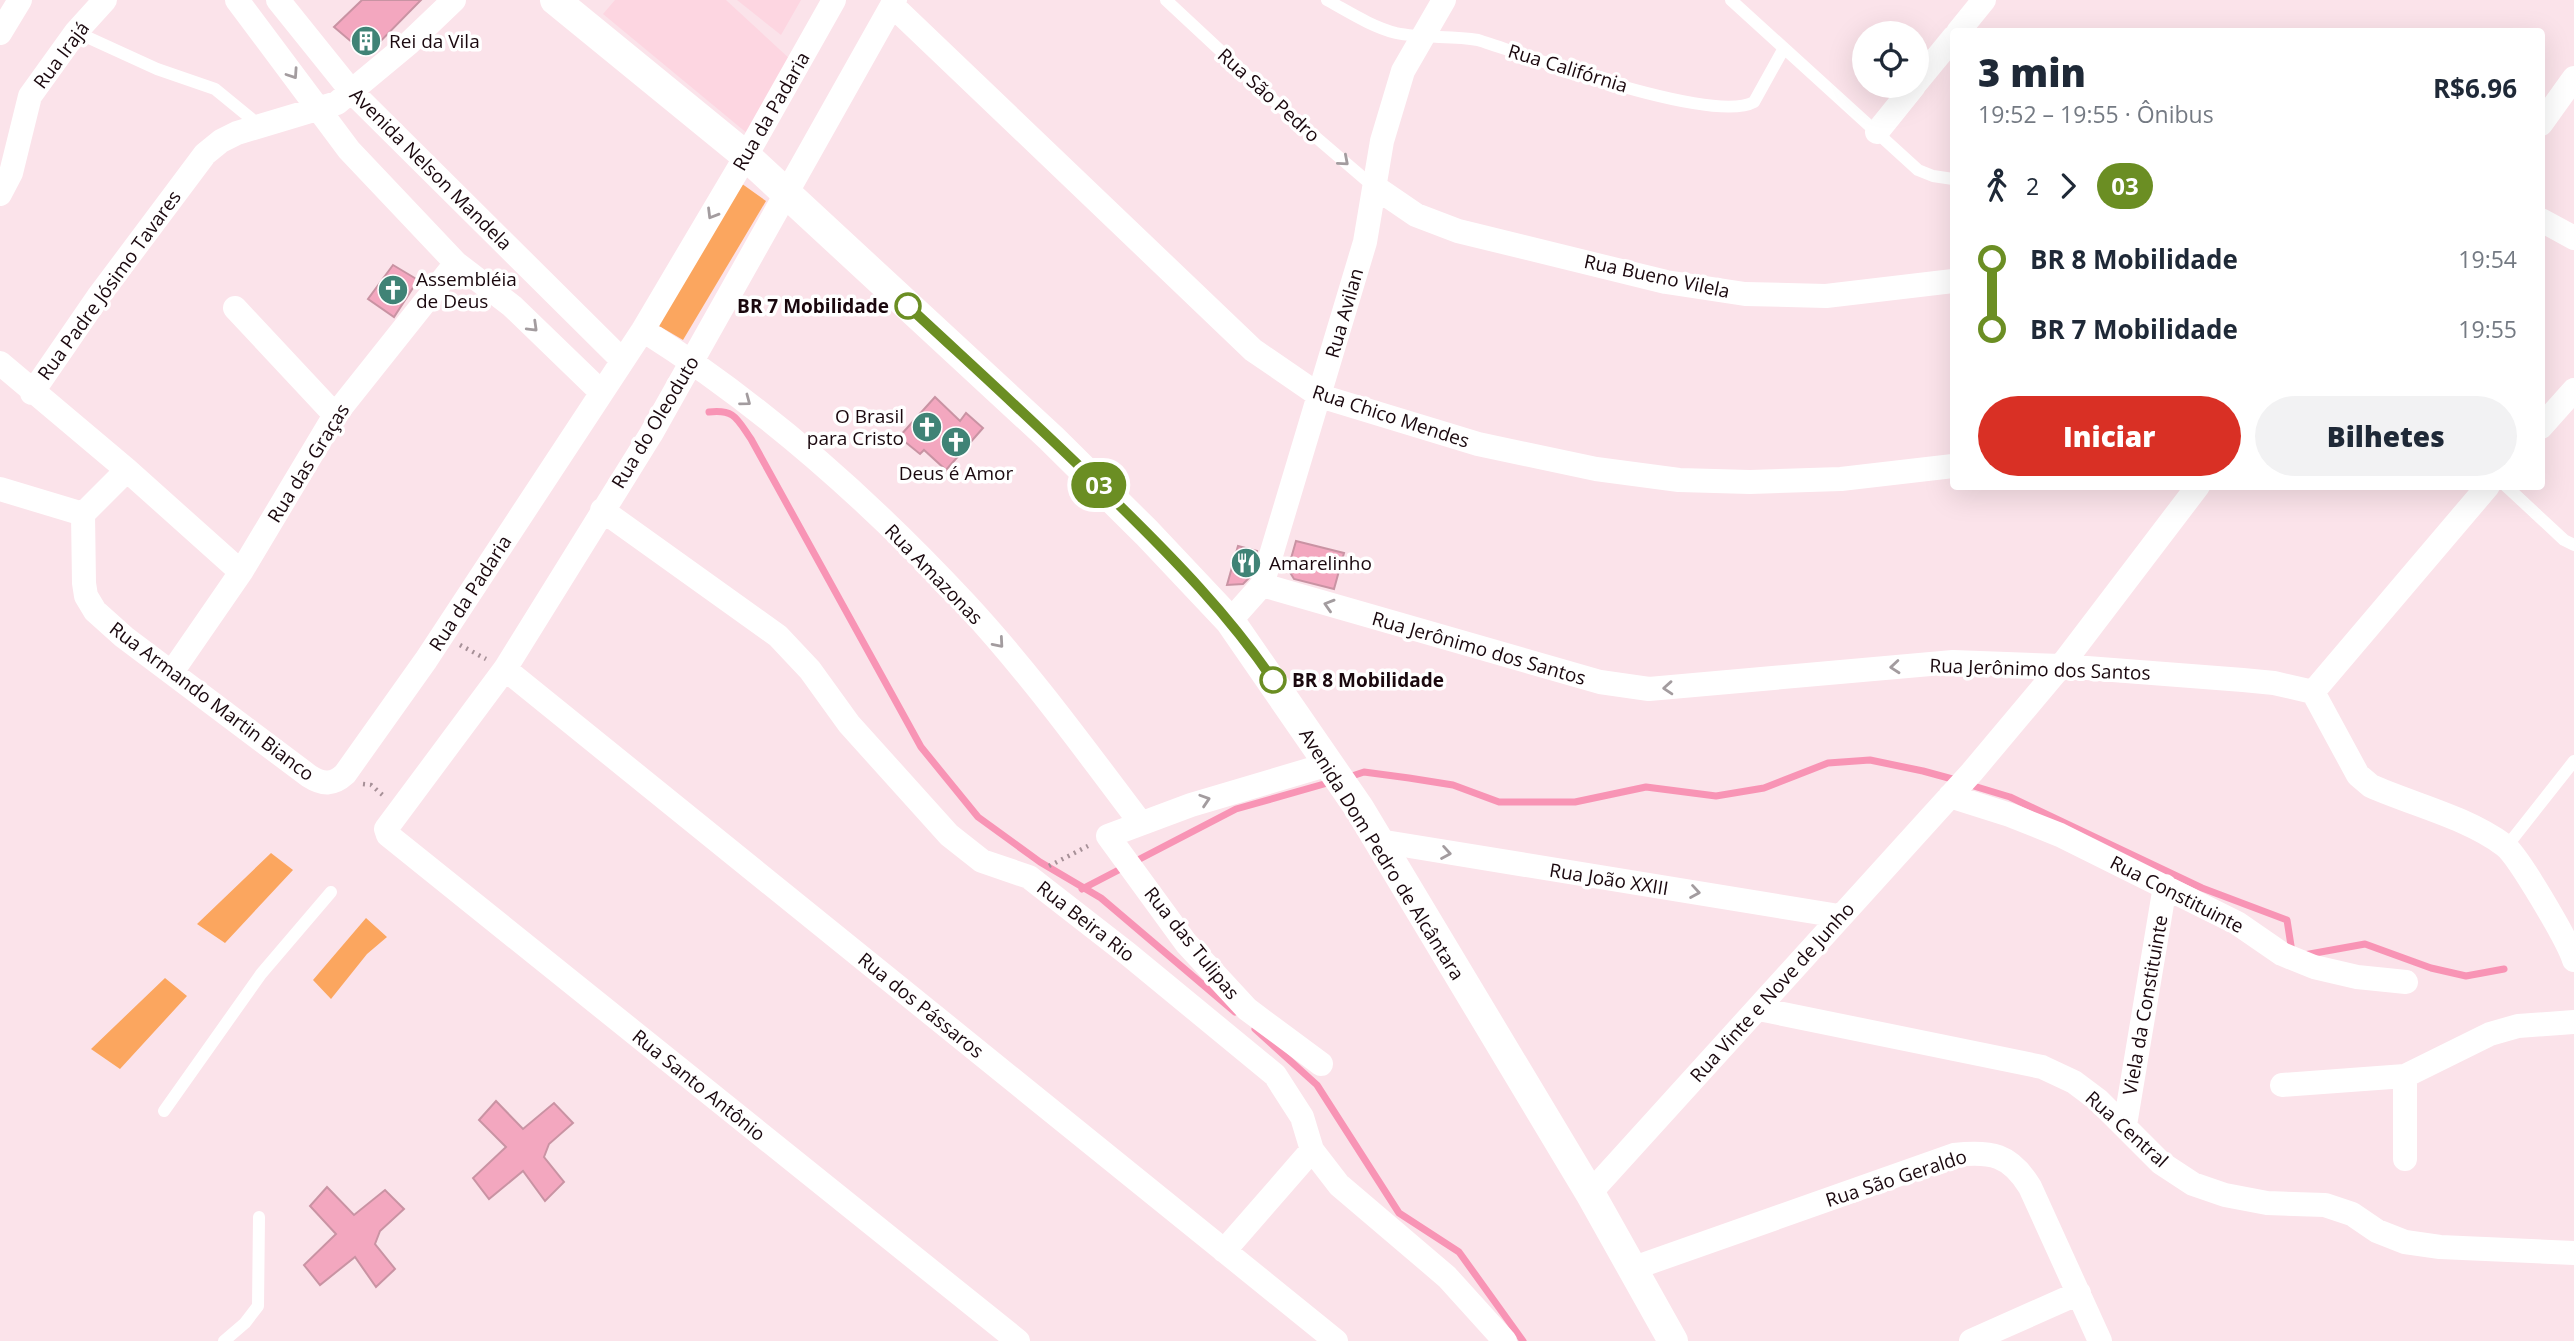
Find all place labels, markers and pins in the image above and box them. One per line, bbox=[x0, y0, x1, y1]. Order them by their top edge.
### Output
building icon: Rei da Vila bbox=[349, 24, 383, 58]
place label: Rei da Vila bbox=[389, 28, 480, 54]
place label: Assembléia de Deus bbox=[416, 266, 517, 314]
church icon: Assembléia de Deus bbox=[376, 273, 410, 307]
place label: BR 7 Mobilidade bbox=[737, 293, 889, 319]
marker: BR 7 Mobilidade bbox=[895, 293, 921, 319]
place label: O Brasil para Cristo bbox=[807, 403, 904, 451]
church icon: O Brasil para Cristo bbox=[910, 410, 944, 444]
church icon: Deus é Amor bbox=[939, 425, 973, 459]
place label: Deus é Amor bbox=[899, 460, 1013, 486]
restaurant icon: Amarelinho bbox=[1229, 546, 1263, 580]
place label: Amarelinho bbox=[1269, 550, 1372, 576]
marker: BR 8 Mobilidade bbox=[1260, 667, 1286, 693]
place label: BR 8 Mobilidade bbox=[1292, 667, 1444, 693]

